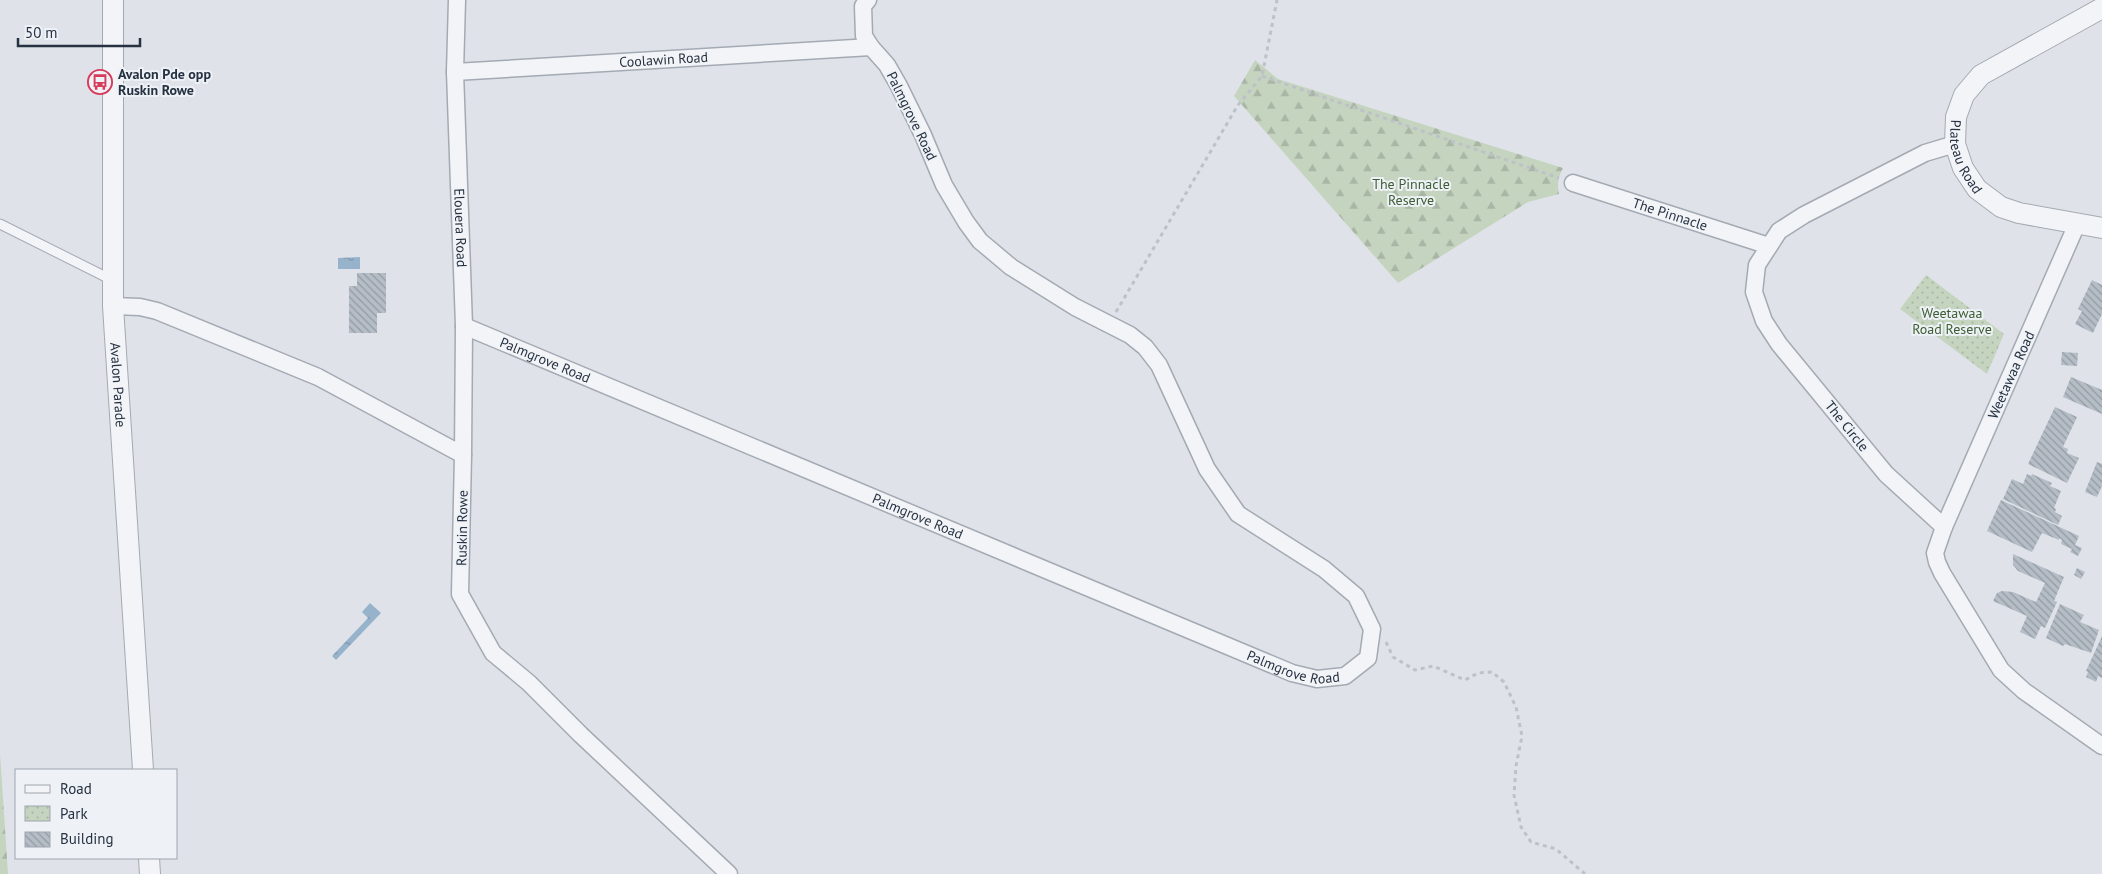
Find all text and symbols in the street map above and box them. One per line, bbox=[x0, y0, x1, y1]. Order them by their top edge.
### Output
scale bar bbox=[18, 15, 140, 47]
text: 50 m bbox=[25, 23, 58, 42]
street label: Coolawin Road bbox=[619, 48, 708, 71]
place label: Avalon Pde opp Ruskin Rowe bbox=[118, 65, 211, 99]
bus stop icon: Avalon Pde opp Ruskin Rowe bbox=[87, 69, 113, 95]
street label: Palmgrove Road bbox=[883, 69, 941, 163]
street label: Plateau Road bbox=[1946, 119, 1987, 197]
park label: The Pinnacle Reserve bbox=[1372, 175, 1450, 209]
street label: Elouera Road bbox=[450, 188, 471, 268]
street label: The Pinnacle bbox=[1630, 194, 1710, 235]
park label: Weetawaa Road Reserve bbox=[1912, 304, 1992, 338]
street label: Weetawaa Road bbox=[1984, 328, 2038, 422]
street label: Palmgrove Road bbox=[497, 333, 593, 387]
street label: Avalon Parade bbox=[106, 342, 130, 428]
street label: The Circle bbox=[1821, 397, 1873, 455]
street label: Palmgrove Road bbox=[870, 489, 966, 543]
street label: Ruskin Rowe bbox=[452, 490, 472, 566]
street label: Palmgrove Road bbox=[1244, 646, 1341, 688]
legend bbox=[15, 769, 178, 859]
text: Road bbox=[60, 779, 92, 798]
text: Park bbox=[60, 804, 88, 823]
text: Building bbox=[60, 829, 114, 848]

